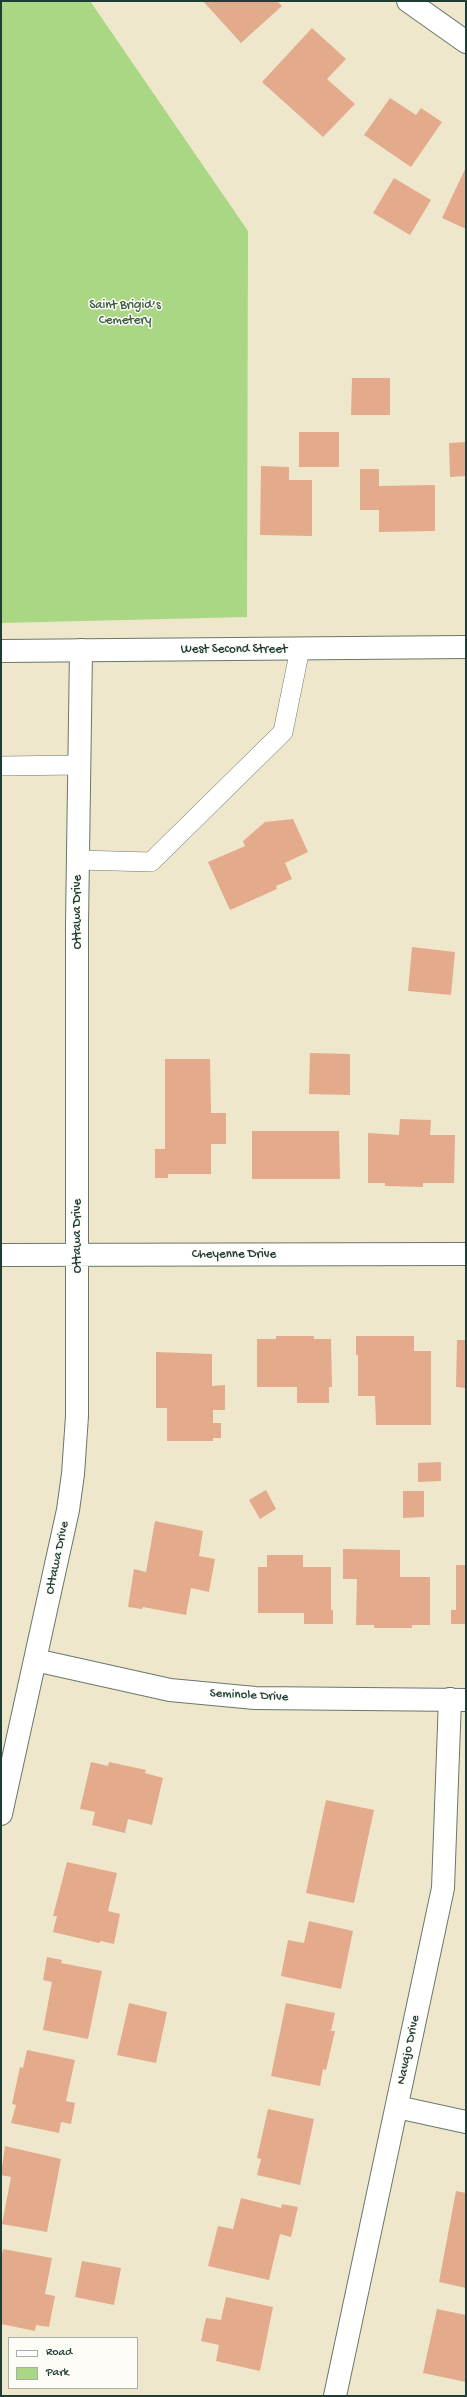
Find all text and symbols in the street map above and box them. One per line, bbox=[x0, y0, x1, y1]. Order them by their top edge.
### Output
park label: Saint Brigid’s Cemetery bbox=[89, 298, 161, 329]
street label: West Second Street bbox=[181, 642, 287, 658]
street label: Ottawa Drive bbox=[70, 875, 86, 949]
street label: Ottawa Drive bbox=[70, 1199, 86, 1273]
street label: Cheyenne Drive bbox=[192, 1247, 276, 1263]
street label: Ottawa Drive bbox=[43, 1520, 73, 1596]
street label: Seminole Drive bbox=[209, 1686, 289, 1706]
street label: Navajo Drive bbox=[394, 2014, 424, 2086]
legend bbox=[8, 2337, 138, 2389]
text: Road bbox=[46, 2346, 72, 2360]
text: Park bbox=[46, 2366, 69, 2380]

